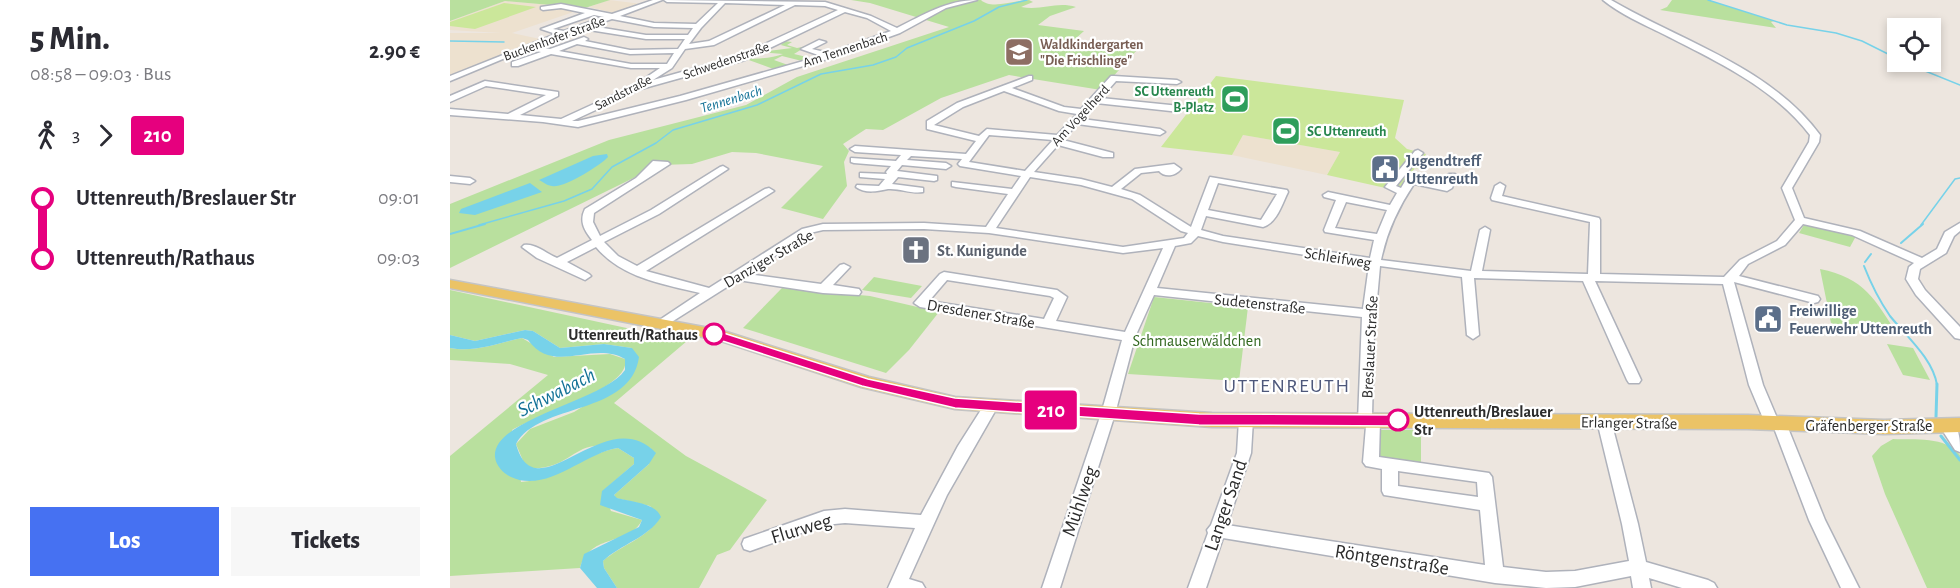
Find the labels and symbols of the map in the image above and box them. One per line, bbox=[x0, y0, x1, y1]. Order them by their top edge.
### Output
street label: Buckenhofer Straße bbox=[502, 14, 607, 64]
street label: Am Tennenbach bbox=[801, 30, 889, 70]
school or university icon: Waldkindergarten "Die Frischlinge" bbox=[1003, 36, 1035, 68]
place label: Waldkindergarten "Die Frischlinge" bbox=[1040, 38, 1143, 68]
street label: Schwedenstraße bbox=[681, 40, 771, 82]
street label: Sandstraße bbox=[593, 73, 654, 113]
street label: Am Vogelherd bbox=[1049, 82, 1112, 149]
water label: Tennenbach bbox=[699, 83, 764, 116]
sports icon: SC Uttenreuth B-Platz bbox=[1219, 83, 1251, 115]
place label: SC Uttenreuth B-Platz bbox=[1134, 85, 1214, 115]
sports icon: SC Uttenreuth bbox=[1270, 115, 1302, 147]
place label: SC Uttenreuth bbox=[1307, 125, 1387, 139]
public building icon: Jugendtreff Uttenreuth bbox=[1369, 153, 1401, 185]
place label: Jugendtreff Uttenreuth bbox=[1406, 153, 1483, 187]
street label: Danziger Straße bbox=[721, 227, 816, 291]
church icon: St. Kunigunde bbox=[900, 234, 932, 266]
place label: St. Kunigunde bbox=[937, 243, 1027, 259]
street label: Schleifweg bbox=[1303, 245, 1373, 271]
street label: Sudetenstraße bbox=[1214, 291, 1306, 317]
street label: Breslauer Straße bbox=[1359, 295, 1381, 399]
street label: Dresdener Straße bbox=[926, 297, 1036, 331]
public building icon: Freiwillige Feuerwehr Uttenreuth bbox=[1752, 303, 1784, 335]
place label: Freiwillige Feuerwehr Uttenreuth bbox=[1789, 303, 1932, 337]
marker: Uttenreuth/Rathaus bbox=[703, 323, 725, 345]
place label: Uttenreuth/Rathaus bbox=[568, 327, 698, 343]
park label: Schmauserwäldchen bbox=[1133, 333, 1261, 349]
water label: Schwabach bbox=[514, 364, 599, 421]
district label: UTTENREUTH bbox=[1223, 376, 1351, 396]
line badge: 210 bbox=[1016, 390, 1086, 430]
place label: Uttenreuth/Breslauer Str bbox=[1414, 404, 1553, 438]
marker: Uttenreuth/Breslauer Str bbox=[1387, 409, 1409, 431]
street label: Erlanger Straße bbox=[1581, 414, 1677, 432]
street label: Gräfenberger Straße bbox=[1806, 418, 1932, 434]
street label: Langer Sand bbox=[1201, 457, 1251, 554]
street label: Mühlweg bbox=[1059, 463, 1101, 539]
street label: Flurweg bbox=[769, 510, 834, 548]
street label: Röntgenstraße bbox=[1333, 541, 1450, 579]

